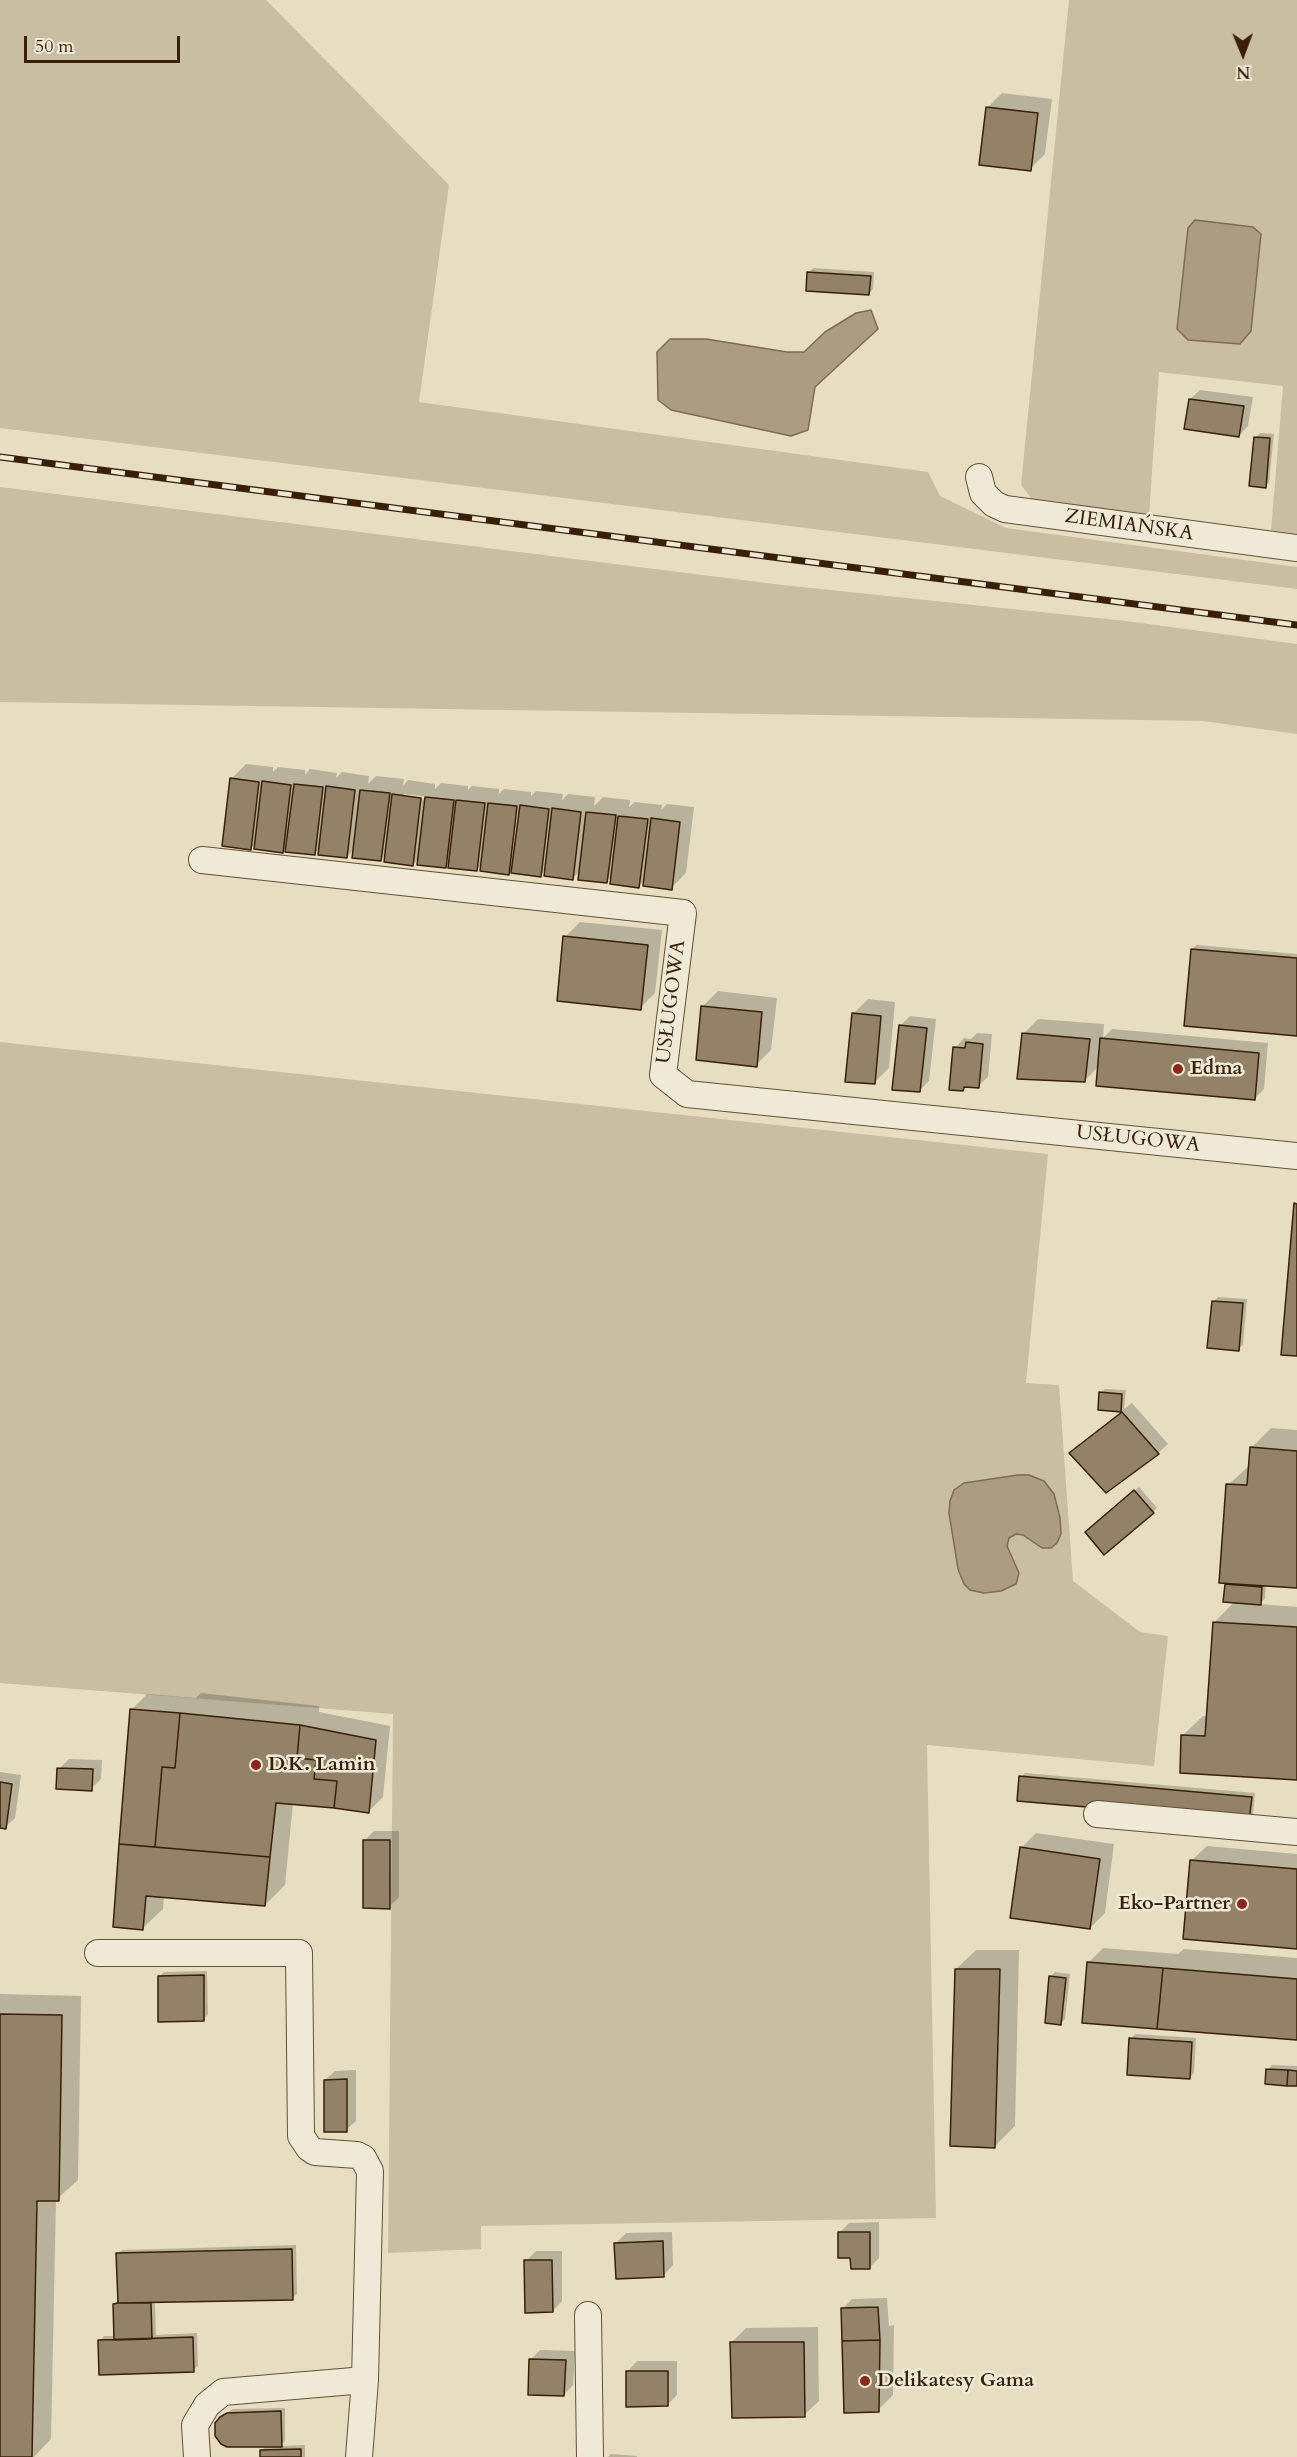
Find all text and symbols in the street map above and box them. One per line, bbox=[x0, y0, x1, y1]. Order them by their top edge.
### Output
scale bar bbox=[27, 24, 183, 62]
north arrow bbox=[1213, 24, 1273, 84]
text: 50 m bbox=[35, 34, 74, 59]
text: N bbox=[1236, 61, 1250, 83]
street label: ZIEMIAŃSKA bbox=[1063, 505, 1195, 547]
street label: USŁUGOWA bbox=[653, 939, 691, 1065]
place label: Edma bbox=[1190, 1057, 1242, 1081]
marker: Edma bbox=[1171, 1062, 1185, 1076]
street label: USŁUGOWA bbox=[1075, 1122, 1201, 1158]
place label: D.K. Lamin bbox=[268, 1753, 376, 1777]
marker: D.K. Lamin bbox=[249, 1758, 263, 1772]
place label: Eko-Partner bbox=[1118, 1892, 1230, 1916]
marker: Eko-Partner bbox=[1235, 1897, 1249, 1911]
place label: Delikatesy Gama bbox=[877, 2369, 1034, 2393]
marker: Delikatesy Gama bbox=[858, 2374, 872, 2388]

